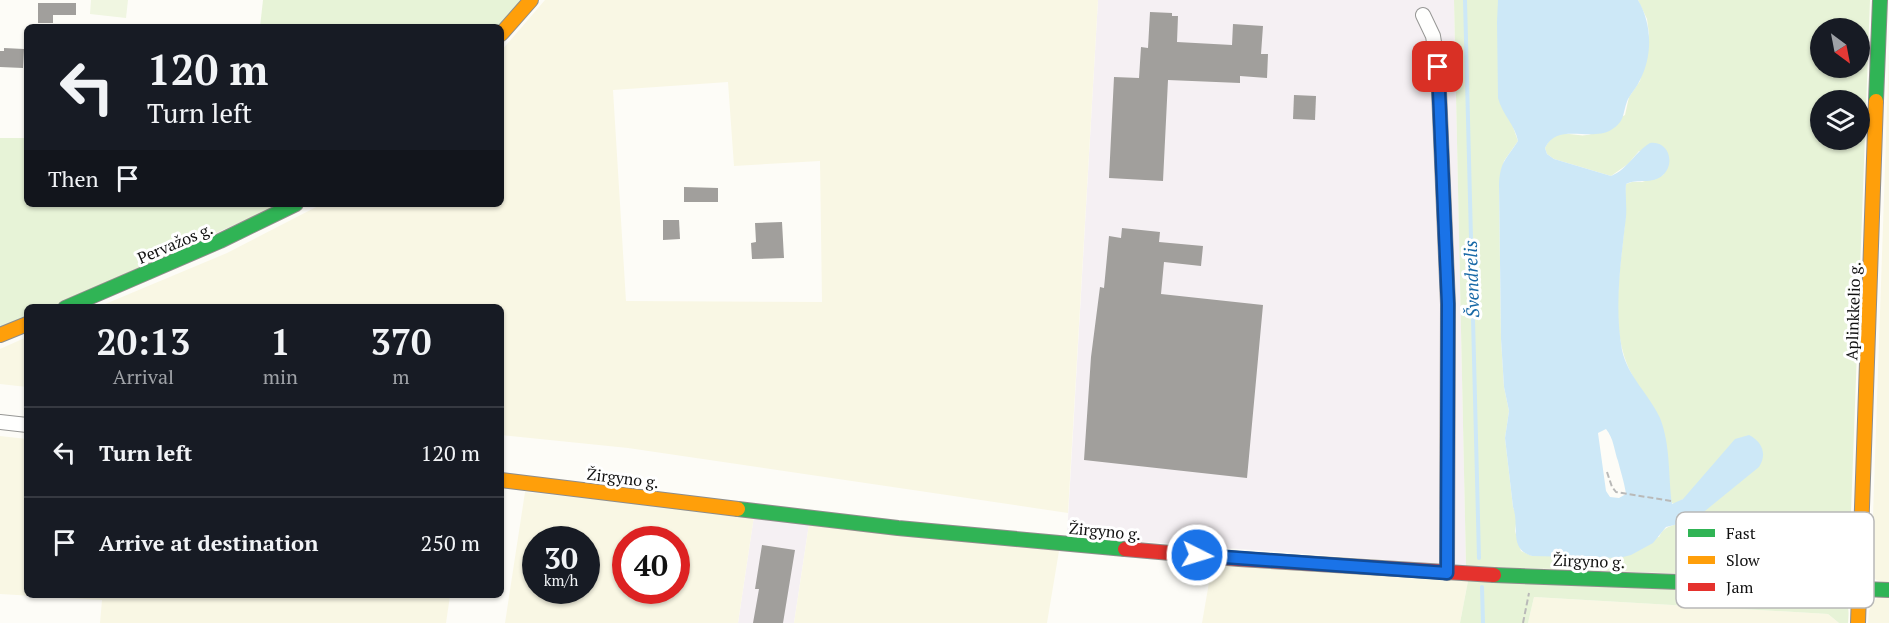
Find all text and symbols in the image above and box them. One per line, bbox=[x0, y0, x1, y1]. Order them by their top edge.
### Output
north arrow bbox=[1810, 18, 1870, 78]
map controls bbox=[1810, 18, 1870, 150]
text: 120 m bbox=[147, 41, 268, 97]
pin bbox=[1412, 41, 1463, 92]
icon: left bbox=[48, 48, 126, 126]
icon: arrive bbox=[1421, 50, 1454, 83]
button: layers bbox=[1810, 90, 1870, 150]
text: Turn left bbox=[147, 95, 252, 131]
icon: arrive bbox=[111, 162, 144, 195]
text: Then bbox=[48, 164, 99, 193]
street label: Pervažos g. bbox=[134, 217, 216, 269]
water label: Švendrelis bbox=[1458, 240, 1484, 318]
street label: Aplinkkelio g. bbox=[1840, 261, 1866, 361]
text: 20:13 bbox=[97, 318, 190, 365]
text: 1 bbox=[270, 318, 291, 365]
text: 370 bbox=[370, 318, 431, 365]
text: Arrival bbox=[113, 363, 174, 390]
text: min bbox=[263, 363, 298, 390]
text: m bbox=[392, 363, 410, 390]
icon: left bbox=[48, 436, 81, 469]
text: Turn left bbox=[99, 438, 192, 467]
text: 120 m bbox=[420, 438, 480, 467]
street label: Žirgyno g. bbox=[586, 463, 660, 493]
legend bbox=[1676, 512, 1874, 608]
street label: Žirgyno g. bbox=[1068, 517, 1142, 545]
text: Fast bbox=[1726, 522, 1756, 544]
position arrow bbox=[1165, 523, 1229, 587]
icon: arrive bbox=[48, 526, 81, 559]
speed limit sign: 40 bbox=[612, 526, 690, 604]
text: Arrive at destination bbox=[99, 528, 318, 557]
text: 250 m bbox=[420, 528, 480, 557]
text: 30 bbox=[544, 538, 578, 578]
street label: Žirgyno g. bbox=[1552, 549, 1626, 573]
text: Slow bbox=[1726, 549, 1760, 571]
text: km/h bbox=[544, 570, 578, 590]
text: Jam bbox=[1726, 576, 1754, 598]

